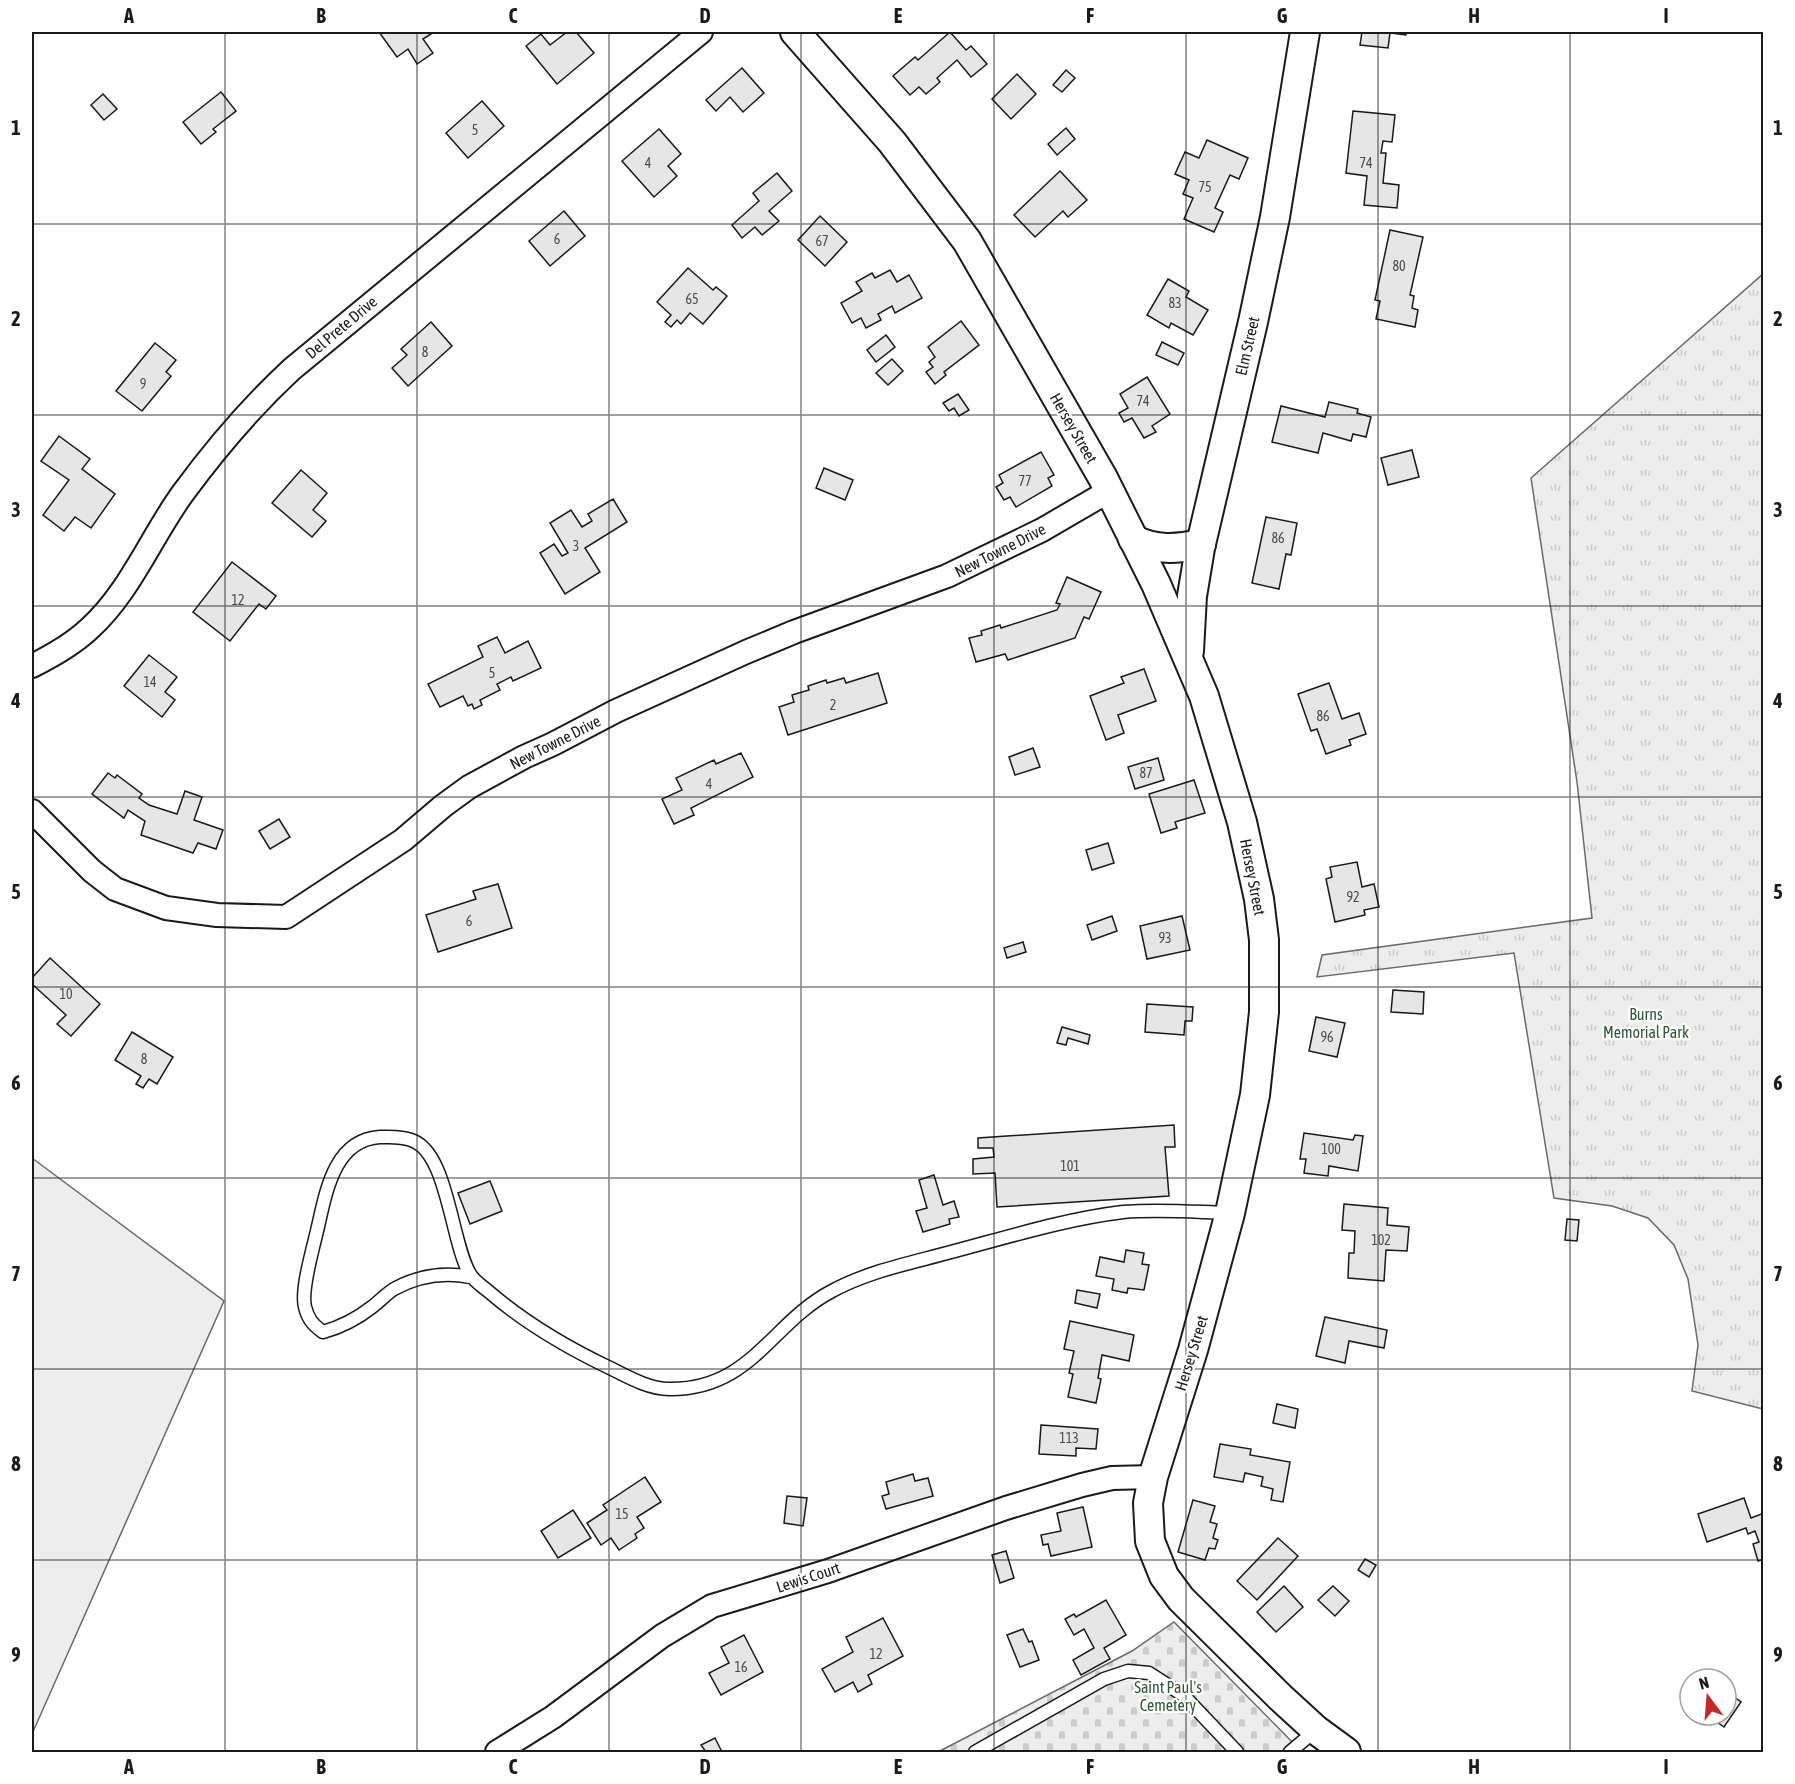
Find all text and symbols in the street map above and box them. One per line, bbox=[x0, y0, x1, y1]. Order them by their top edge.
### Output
text: A bbox=[123, 4, 134, 27]
text: B bbox=[316, 4, 326, 27]
text: C bbox=[509, 4, 518, 27]
text: D bbox=[699, 4, 711, 27]
text: E bbox=[894, 4, 903, 27]
text: F bbox=[1086, 4, 1094, 27]
text: G bbox=[1277, 4, 1288, 27]
text: H bbox=[1468, 4, 1480, 27]
text: I bbox=[1663, 4, 1669, 27]
text: 1 bbox=[11, 116, 21, 139]
text: 1 bbox=[1773, 116, 1783, 139]
house number: 5 bbox=[472, 122, 478, 138]
house number: 4 bbox=[645, 155, 652, 171]
house number: 74 bbox=[1359, 155, 1373, 171]
house number: 75 bbox=[1198, 179, 1212, 195]
house number: 6 bbox=[554, 231, 561, 247]
house number: 67 bbox=[815, 233, 829, 249]
house number: 80 bbox=[1392, 258, 1406, 274]
house number: 65 bbox=[685, 291, 699, 307]
street label: Del Prete Drive bbox=[302, 292, 380, 362]
house number: 83 bbox=[1168, 295, 1182, 311]
text: 2 bbox=[11, 307, 21, 330]
text: 2 bbox=[1773, 307, 1783, 330]
street label: Elm Street bbox=[1231, 314, 1263, 377]
house number: 8 bbox=[422, 344, 429, 360]
house number: 9 bbox=[140, 376, 146, 392]
street label: Hersey Street bbox=[1046, 390, 1101, 467]
house number: 74 bbox=[1136, 393, 1150, 409]
house number: 77 bbox=[1018, 473, 1032, 489]
text: 3 bbox=[11, 498, 21, 521]
text: 3 bbox=[1773, 498, 1783, 521]
street label: New Towne Drive bbox=[952, 519, 1048, 581]
house number: 86 bbox=[1271, 530, 1285, 546]
house number: 3 bbox=[573, 538, 579, 554]
house number: 12 bbox=[231, 592, 245, 608]
house number: 5 bbox=[489, 665, 495, 681]
house number: 14 bbox=[143, 674, 157, 690]
text: 4 bbox=[10, 689, 21, 712]
text: 4 bbox=[1772, 689, 1783, 712]
house number: 2 bbox=[830, 697, 836, 713]
house number: 86 bbox=[1316, 708, 1330, 724]
street label: New Towne Drive bbox=[507, 711, 603, 773]
house number: 87 bbox=[1139, 765, 1153, 781]
house number: 4 bbox=[706, 776, 713, 792]
street label: Hersey Street bbox=[1236, 837, 1269, 918]
text: 5 bbox=[11, 880, 21, 903]
text: 5 bbox=[1773, 880, 1783, 903]
house number: 92 bbox=[1346, 889, 1360, 905]
house number: 6 bbox=[466, 913, 473, 929]
house number: 93 bbox=[1158, 930, 1172, 946]
house number: 10 bbox=[59, 986, 73, 1002]
park label: Burns Memorial Park bbox=[1603, 1005, 1689, 1041]
house number: 96 bbox=[1320, 1029, 1334, 1045]
house number: 8 bbox=[141, 1051, 148, 1067]
text: 6 bbox=[11, 1071, 21, 1094]
text: 6 bbox=[1773, 1071, 1783, 1094]
house number: 100 bbox=[1321, 1141, 1341, 1157]
house number: 101 bbox=[1060, 1158, 1080, 1174]
house number: 102 bbox=[1371, 1232, 1391, 1248]
text: 7 bbox=[11, 1262, 21, 1285]
text: 7 bbox=[1773, 1262, 1783, 1285]
street label: Hersey Street bbox=[1171, 1313, 1212, 1393]
house number: 113 bbox=[1059, 1430, 1079, 1446]
text: 8 bbox=[11, 1452, 21, 1475]
text: 8 bbox=[1773, 1452, 1783, 1475]
house number: 15 bbox=[615, 1506, 629, 1522]
street label: Lewis Court bbox=[774, 1558, 843, 1596]
text: 9 bbox=[11, 1643, 21, 1666]
text: 9 bbox=[1773, 1643, 1783, 1666]
house number: 12 bbox=[869, 1646, 883, 1662]
house number: 16 bbox=[734, 1659, 748, 1675]
north arrow bbox=[1678, 1667, 1738, 1727]
text: N bbox=[1697, 1673, 1711, 1693]
park label: Saint Paul's Cemetery bbox=[1134, 1678, 1202, 1715]
text: A bbox=[123, 1755, 134, 1778]
text: B bbox=[316, 1755, 326, 1778]
text: C bbox=[509, 1755, 518, 1778]
text: D bbox=[699, 1755, 711, 1778]
text: E bbox=[894, 1755, 903, 1778]
text: F bbox=[1086, 1755, 1094, 1778]
text: G bbox=[1277, 1755, 1288, 1778]
text: H bbox=[1468, 1755, 1480, 1778]
text: I bbox=[1663, 1755, 1669, 1778]

